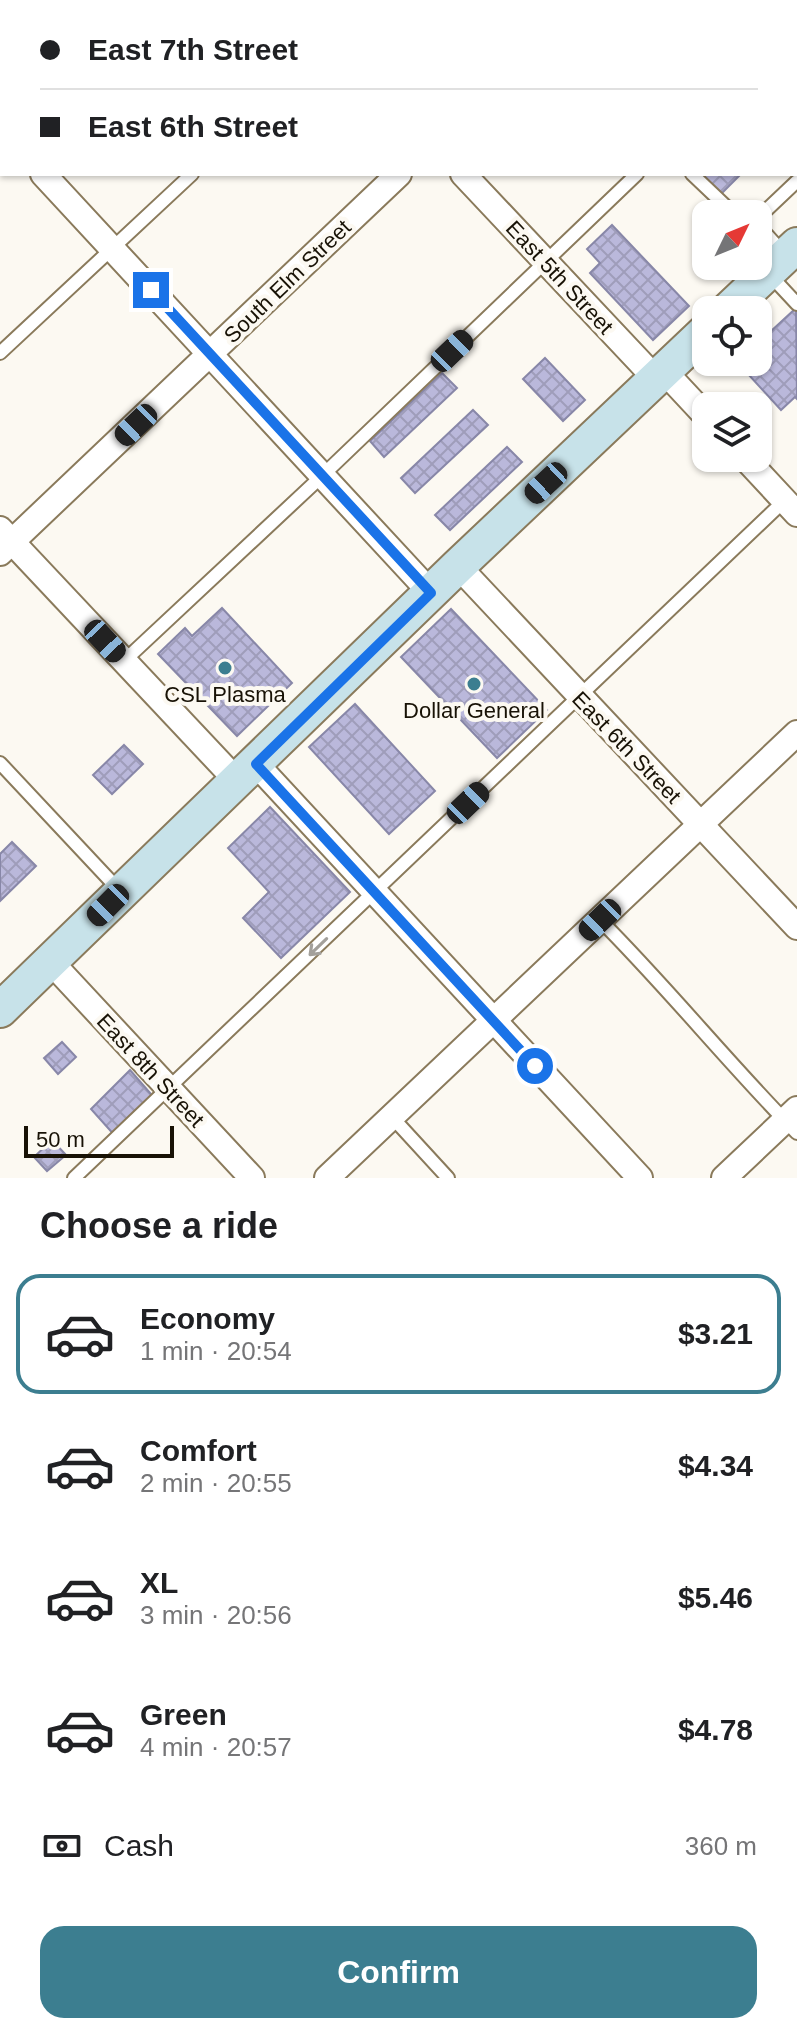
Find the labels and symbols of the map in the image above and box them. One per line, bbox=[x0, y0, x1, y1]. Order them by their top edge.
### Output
north arrow bbox=[692, 200, 772, 280]
street label: South Elm Street bbox=[219, 215, 356, 348]
street label: East 5th Street bbox=[501, 216, 618, 339]
route end bbox=[133, 272, 169, 308]
car bbox=[426, 326, 478, 376]
car bbox=[110, 400, 162, 450]
car bbox=[520, 458, 572, 508]
car bbox=[80, 615, 130, 667]
marker: CSL Plasma bbox=[216, 659, 234, 677]
marker: Dollar General bbox=[465, 675, 483, 693]
place label: CSL Plasma bbox=[164, 682, 286, 707]
street label: East 6th Street bbox=[567, 686, 686, 808]
place label: Dollar General bbox=[403, 698, 545, 723]
car bbox=[442, 778, 494, 828]
car bbox=[83, 880, 133, 930]
car bbox=[574, 895, 626, 945]
one-way arrow bbox=[308, 938, 328, 957]
street label: East 8th Street bbox=[92, 1009, 209, 1132]
route start bbox=[517, 1048, 553, 1084]
scale bar bbox=[24, 1122, 174, 1158]

